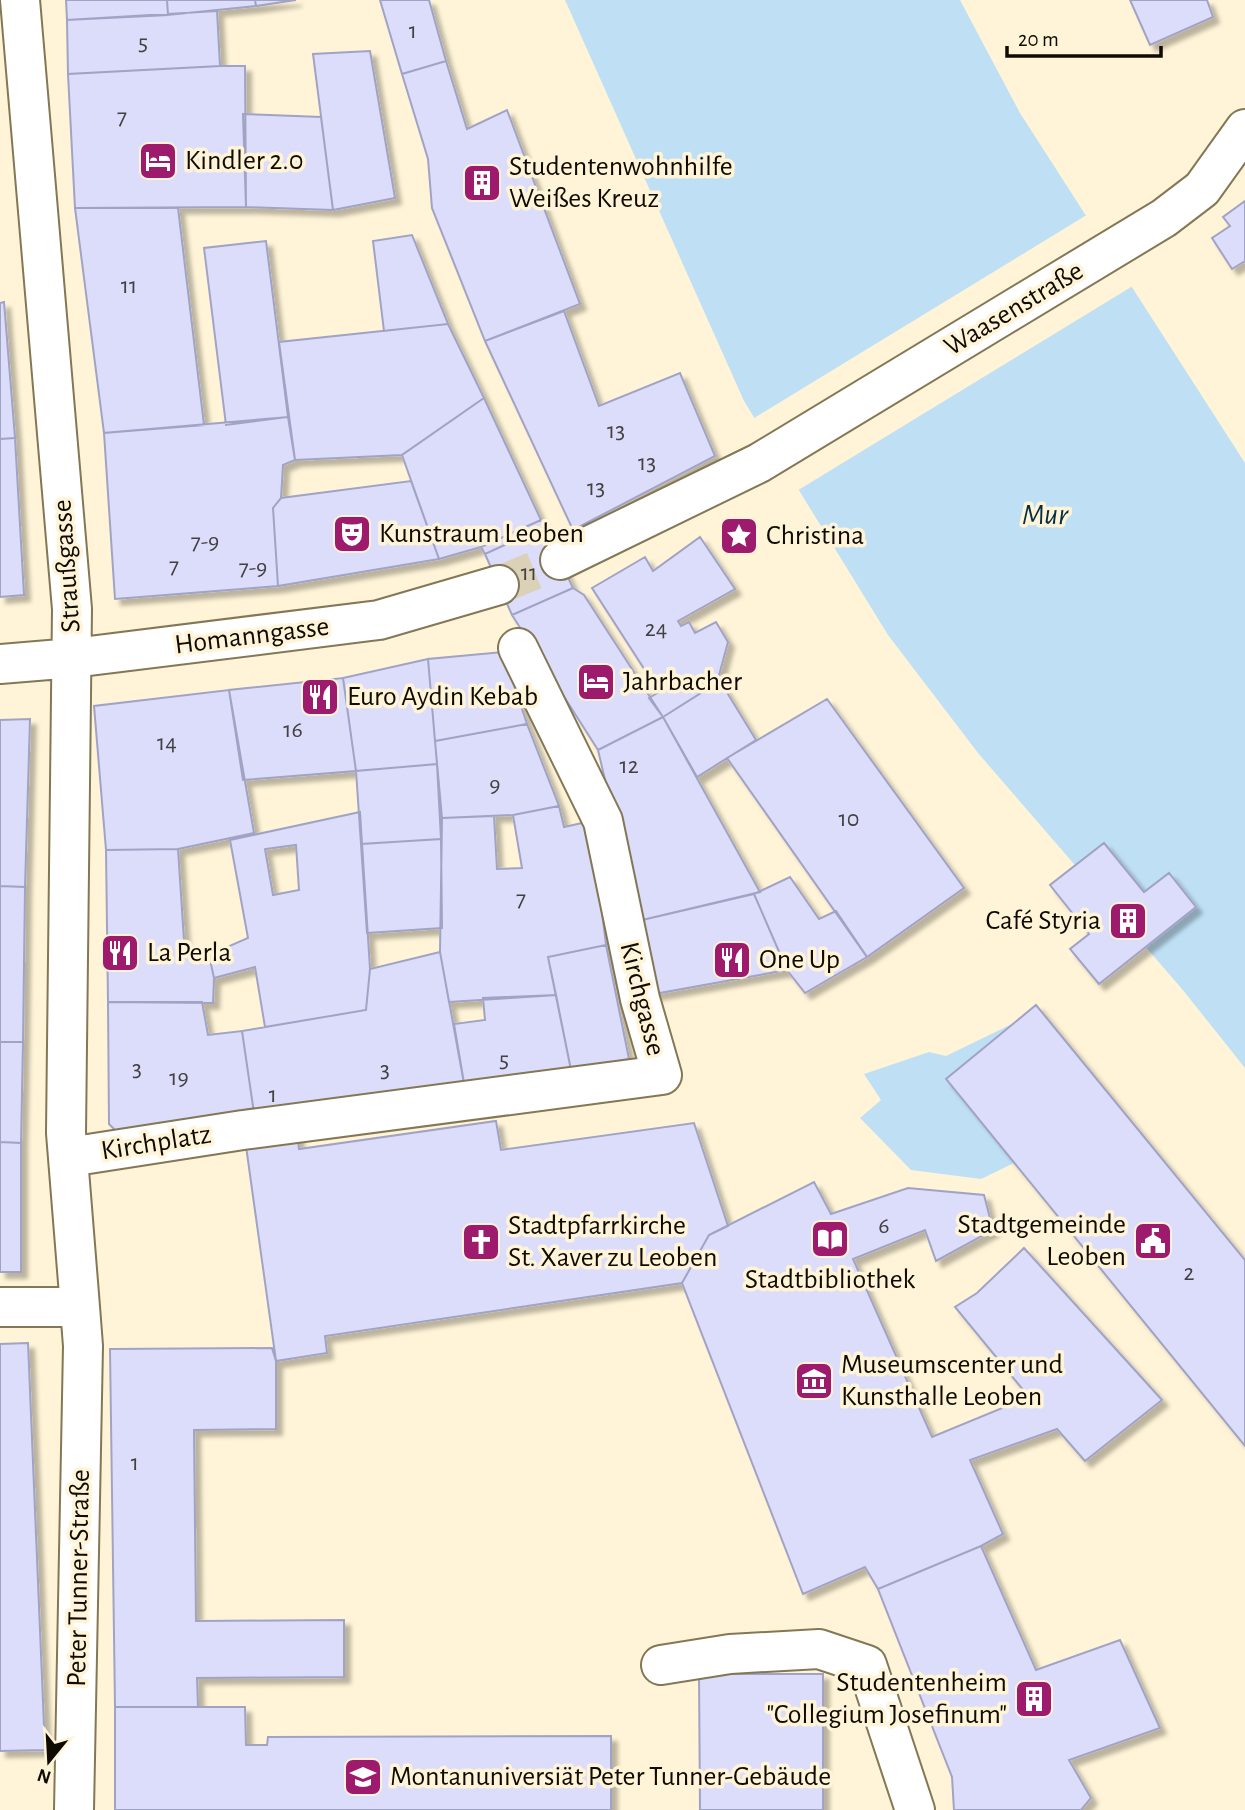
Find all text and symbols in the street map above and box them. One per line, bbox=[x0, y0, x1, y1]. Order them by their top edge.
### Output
scale bar bbox=[1007, 14, 1161, 58]
house number: 1 bbox=[409, 19, 417, 43]
text: 20 m bbox=[1018, 29, 1059, 50]
house number: 5 bbox=[138, 31, 148, 55]
house number: 7 bbox=[117, 105, 127, 129]
hotel icon: Kindler 2.0 bbox=[137, 140, 179, 182]
place label: Kindler 2.0 bbox=[185, 147, 303, 175]
place label: Studentenwohnhilfe Weißes Kreuz bbox=[509, 153, 733, 213]
building icon: Studentenwohnhilfe Weißes Kreuz bbox=[461, 162, 503, 204]
street label: Waasenstraße bbox=[940, 257, 1088, 361]
house number: 11 bbox=[121, 274, 137, 298]
house number: 13 bbox=[607, 419, 625, 443]
house number: 13 bbox=[638, 451, 656, 475]
house number: 13 bbox=[587, 476, 605, 500]
street label: Straußgasse bbox=[48, 498, 86, 634]
water label: Mur bbox=[1022, 500, 1069, 530]
theatre icon: Kunstraum Leoben bbox=[331, 513, 373, 555]
place icon: Christina bbox=[718, 515, 760, 557]
place label: Kunstraum Leoben bbox=[379, 520, 584, 548]
place label: Christina bbox=[766, 522, 864, 550]
house number: 7-9 bbox=[191, 530, 219, 554]
house number: 7 bbox=[169, 554, 179, 578]
house number: 7-9 bbox=[239, 556, 267, 580]
house number: 11 bbox=[521, 561, 537, 585]
street label: Homanngasse bbox=[173, 613, 331, 659]
house number: 24 bbox=[645, 617, 667, 641]
hotel icon: Jahrbacher bbox=[575, 661, 617, 703]
place label: Jahrbacher bbox=[623, 668, 742, 696]
restaurant icon: Euro Aydin Kebab bbox=[299, 676, 341, 718]
place label: Euro Aydin Kebab bbox=[347, 683, 538, 711]
house number: 16 bbox=[283, 718, 303, 742]
house number: 14 bbox=[157, 731, 177, 755]
house number: 12 bbox=[619, 754, 639, 778]
house number: 9 bbox=[489, 773, 501, 797]
house number: 10 bbox=[839, 807, 859, 831]
house number: 7 bbox=[516, 887, 526, 911]
building icon: Café Styria bbox=[1107, 900, 1149, 942]
place label: Café Styria bbox=[985, 907, 1101, 935]
restaurant icon: La Perla bbox=[99, 932, 141, 974]
place label: La Perla bbox=[147, 939, 231, 967]
street label: Kirchgasse bbox=[614, 939, 670, 1059]
restaurant icon: One Up bbox=[711, 939, 753, 981]
place label: One Up bbox=[759, 946, 840, 974]
house number: 5 bbox=[499, 1048, 509, 1072]
house number: 3 bbox=[132, 1057, 142, 1081]
house number: 3 bbox=[380, 1058, 390, 1082]
house number: 19 bbox=[169, 1066, 189, 1090]
house number: 1 bbox=[269, 1083, 277, 1107]
street label: Kirchplatz bbox=[99, 1120, 213, 1166]
place label: Stadtgemeinde Leoben bbox=[958, 1211, 1126, 1271]
place label: Stadtpfarrkirche St. Xaver zu Leoben bbox=[508, 1212, 717, 1272]
house number: 6 bbox=[878, 1214, 890, 1238]
library icon: Stadtbibliothek bbox=[809, 1218, 851, 1260]
public building icon: Stadtgemeinde Leoben bbox=[1132, 1220, 1174, 1262]
church icon: Stadtpfarrkirche St. Xaver zu Leoben bbox=[460, 1221, 502, 1263]
house number: 2 bbox=[1184, 1261, 1195, 1285]
place label: Stadtbibliothek bbox=[745, 1266, 916, 1294]
place label: Museumscenter und Kunsthalle Leoben bbox=[841, 1351, 1063, 1411]
museum icon: Museumscenter und Kunsthalle Leoben bbox=[793, 1360, 835, 1402]
house number: 1 bbox=[131, 1451, 139, 1475]
street label: Peter Tunner-Straße bbox=[63, 1469, 95, 1687]
place label: Studentenheim "Collegium Josefinum" bbox=[766, 1669, 1007, 1729]
building icon: Studentenheim "Collegium Josefinum" bbox=[1013, 1678, 1055, 1720]
north arrow bbox=[14, 1726, 84, 1796]
school or university icon: Montanuniversiät Peter Tunner-Gebäude bbox=[342, 1756, 384, 1798]
place label: Montanuniversiät Peter Tunner-Gebäude bbox=[390, 1763, 831, 1791]
text: N bbox=[35, 1765, 53, 1787]

